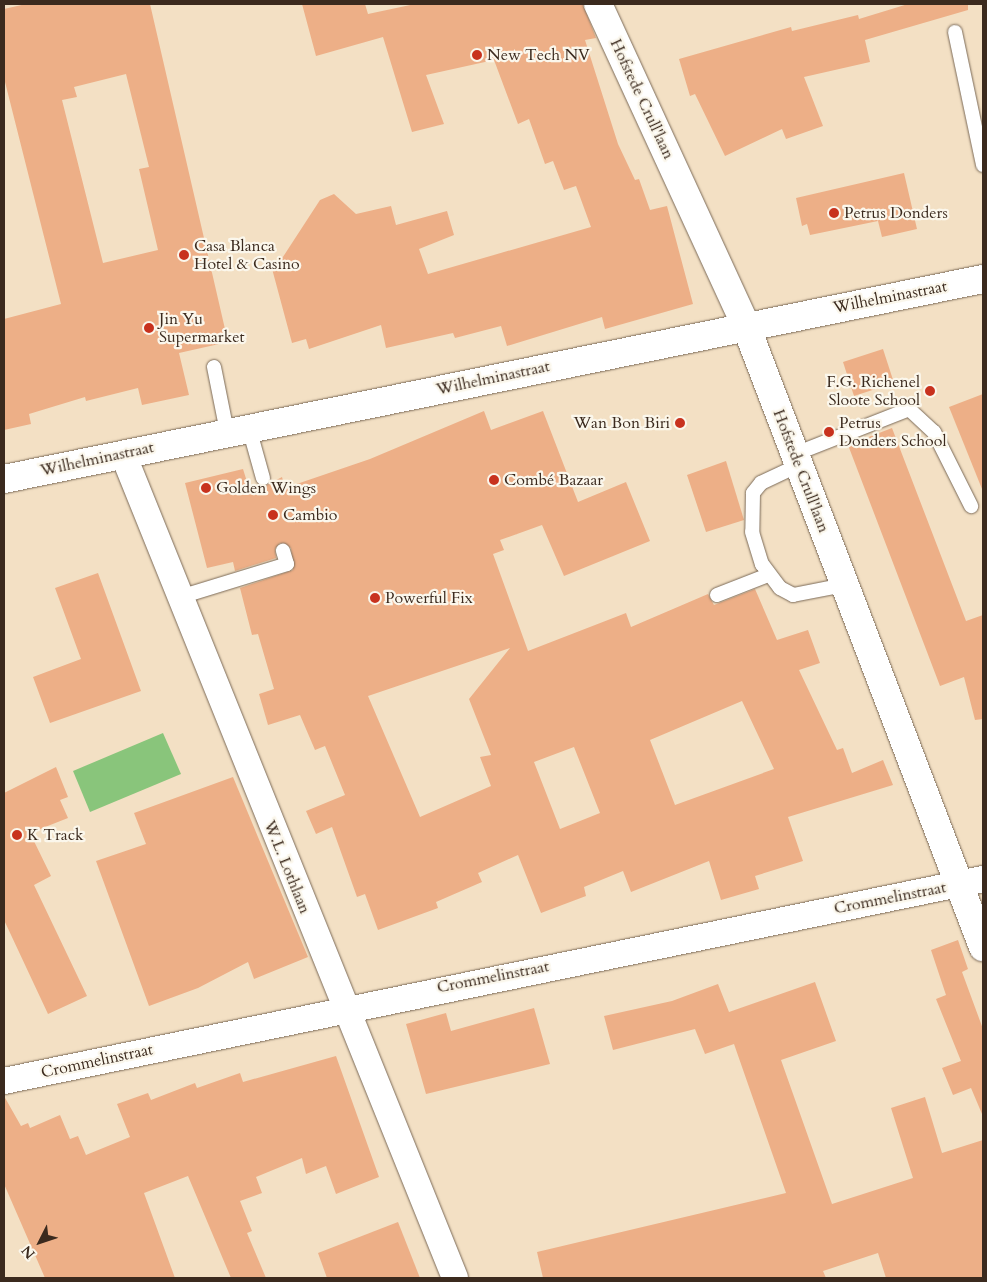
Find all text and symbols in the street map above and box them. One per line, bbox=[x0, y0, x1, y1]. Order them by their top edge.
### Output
street label: Hofstede Crull'laan bbox=[606, 36, 678, 162]
place label: New Tech NV bbox=[487, 45, 590, 65]
marker: New Tech NV bbox=[471, 49, 483, 61]
place label: Petrus Donders bbox=[844, 203, 948, 223]
marker: Petrus Donders bbox=[828, 207, 840, 219]
place label: Casa Blanca Hotel & Casino bbox=[194, 236, 300, 274]
marker: Casa Blanca Hotel & Casino bbox=[178, 249, 190, 261]
street label: Wilhelminastraat bbox=[831, 277, 949, 317]
place label: Jin Yu Supermarket bbox=[159, 309, 245, 347]
marker: Jin Yu Supermarket bbox=[143, 322, 155, 334]
street label: Wilhelminastraat bbox=[435, 357, 551, 399]
place label: F.G. Richenel Sloote School bbox=[826, 372, 920, 410]
marker: F.G. Richenel Sloote School bbox=[924, 385, 936, 397]
street label: Hofstede Crull'laan bbox=[769, 407, 833, 535]
place label: Wan Bon Biri bbox=[573, 413, 670, 433]
place label: Petrus Donders School bbox=[839, 413, 946, 451]
marker: Wan Bon Biri bbox=[674, 417, 686, 429]
marker: Petrus Donders School bbox=[823, 426, 835, 438]
street label: Wilhelminastraat bbox=[39, 438, 155, 480]
place label: Combé Bazaar bbox=[504, 470, 603, 490]
marker: Combé Bazaar bbox=[488, 474, 500, 486]
place label: Golden Wings bbox=[216, 478, 316, 498]
marker: Golden Wings bbox=[200, 482, 212, 494]
place label: Cambio bbox=[283, 505, 337, 525]
marker: Cambio bbox=[267, 509, 279, 521]
place label: Powerful Fix bbox=[385, 588, 473, 608]
marker: Powerful Fix bbox=[369, 592, 381, 604]
street label: W.L. Lothlaan bbox=[260, 818, 314, 916]
place label: K Track bbox=[27, 825, 84, 845]
marker: K Track bbox=[11, 829, 23, 841]
street label: Crommelinstraat bbox=[832, 878, 948, 918]
street label: Crommelinstraat bbox=[435, 957, 551, 997]
street label: Crommelinstraat bbox=[39, 1040, 155, 1082]
north arrow bbox=[15, 1217, 65, 1267]
text: N bbox=[17, 1241, 39, 1263]

